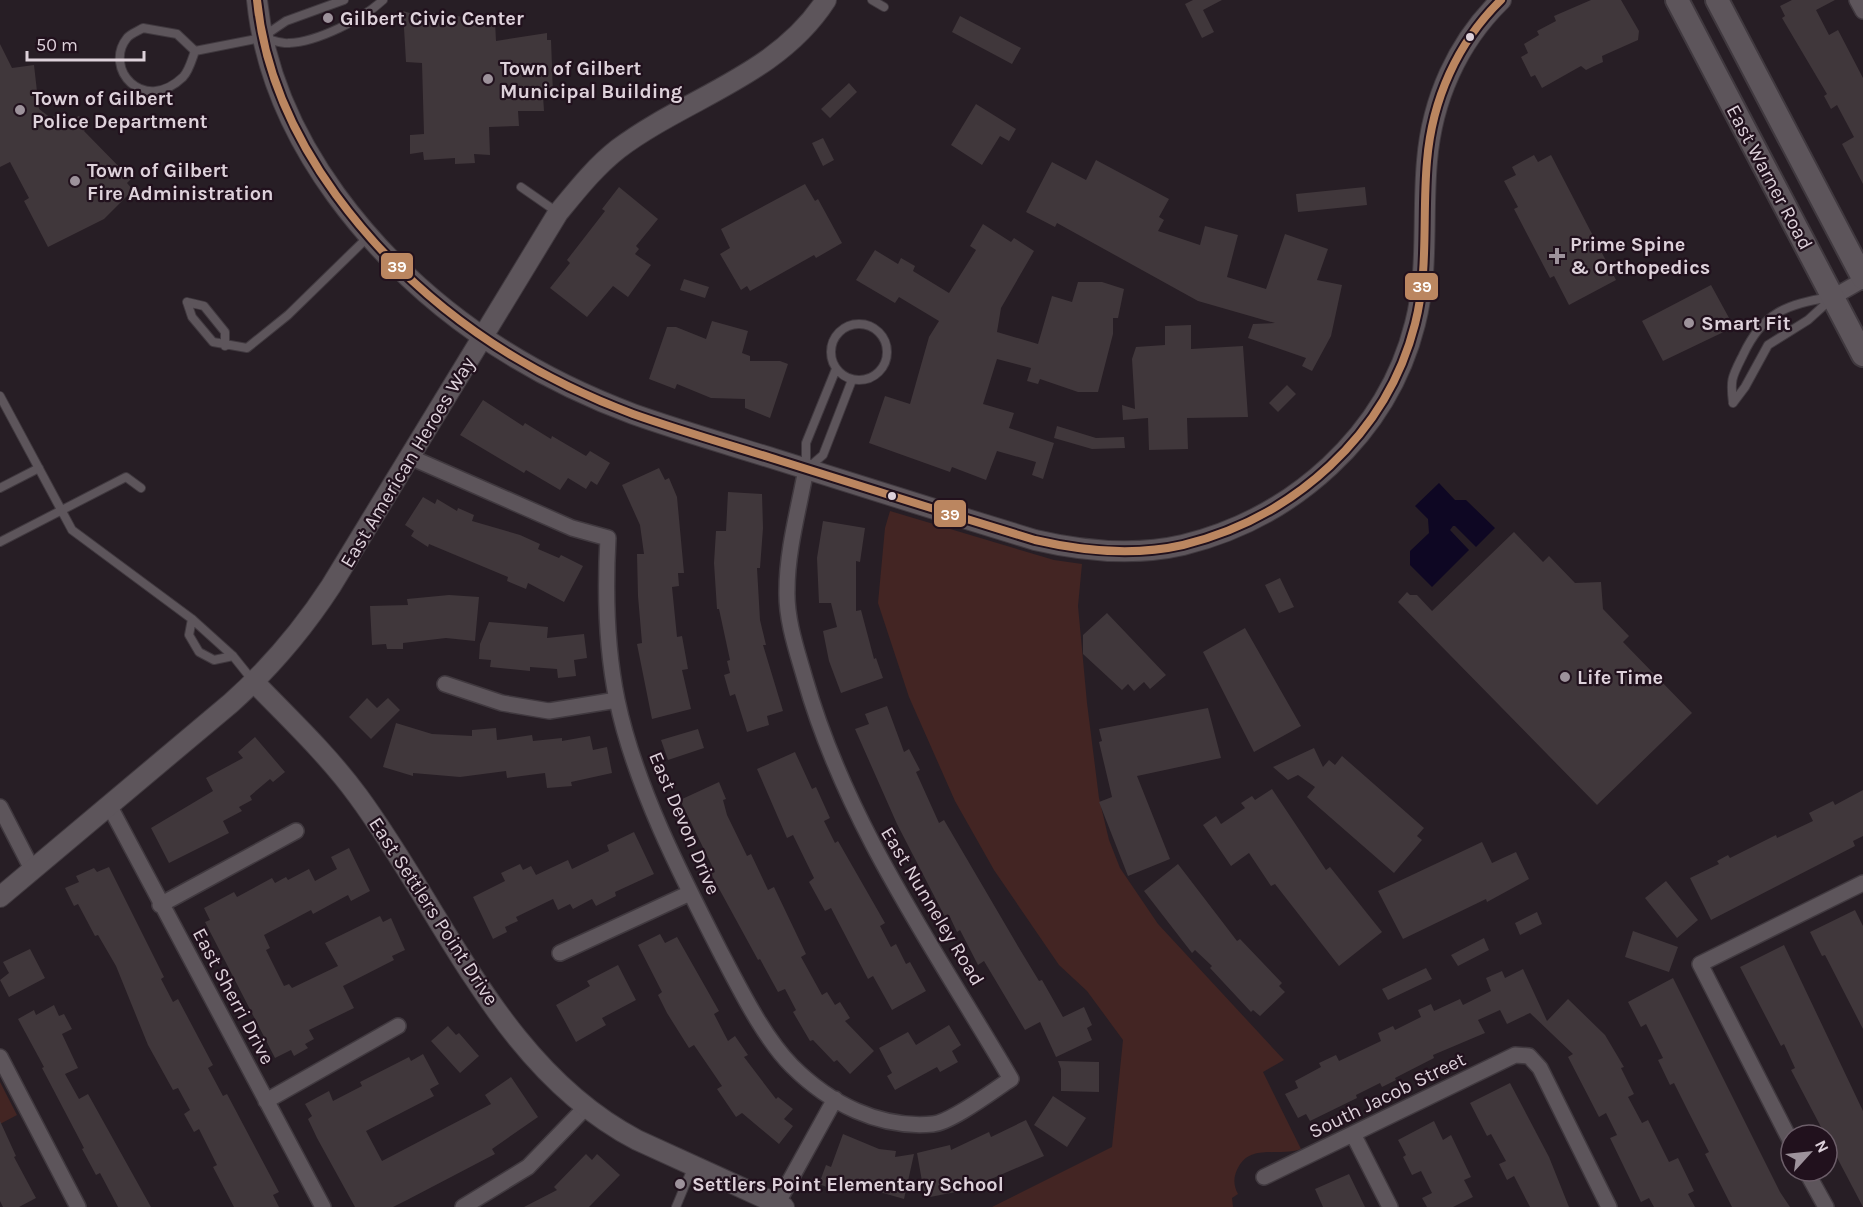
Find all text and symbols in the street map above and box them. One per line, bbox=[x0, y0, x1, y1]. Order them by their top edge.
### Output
place label: Gilbert Civic Center bbox=[340, 7, 524, 30]
marker: Gilbert Civic Center bbox=[321, 11, 335, 25]
scale bar bbox=[27, 24, 144, 62]
unlabelled marker bbox=[1464, 31, 1476, 43]
text: 50 m bbox=[36, 34, 78, 56]
place label: Town of Gilbert Municipal Building bbox=[500, 57, 683, 103]
marker: Town of Gilbert Municipal Building bbox=[481, 72, 495, 86]
place label: Town of Gilbert Police Department bbox=[32, 87, 208, 133]
street label: East Warner Road bbox=[1722, 101, 1817, 254]
marker: Town of Gilbert Police Department bbox=[13, 103, 27, 117]
place label: Town of Gilbert Fire Administration bbox=[87, 159, 274, 205]
marker: Town of Gilbert Fire Administration bbox=[68, 174, 82, 188]
place label: Prime Spine & Orthopedics bbox=[1570, 233, 1710, 279]
marker: Prime Spine & Orthopedics bbox=[1548, 247, 1566, 265]
line badge: 39 bbox=[380, 252, 414, 280]
text: 39 bbox=[387, 257, 407, 276]
line badge: 39 bbox=[1404, 272, 1439, 301]
text: 39 bbox=[1412, 277, 1432, 296]
place label: Smart Fit bbox=[1701, 312, 1791, 335]
marker: Smart Fit bbox=[1682, 316, 1696, 330]
street label: East American Heroes Way bbox=[335, 353, 480, 572]
unlabelled marker bbox=[886, 490, 898, 502]
line badge: 39 bbox=[933, 499, 967, 528]
text: 39 bbox=[940, 505, 960, 524]
place label: Life Time bbox=[1577, 666, 1663, 689]
marker: Life Time bbox=[1558, 670, 1572, 684]
street label: East Devon Drive bbox=[644, 748, 725, 898]
street label: East Settlers Point Drive bbox=[364, 813, 503, 1010]
street label: East Nunneley Road bbox=[876, 823, 989, 990]
street label: East Sherri Drive bbox=[188, 924, 279, 1068]
street label: South Jacob Street bbox=[1305, 1047, 1470, 1143]
north arrow bbox=[1779, 1123, 1839, 1183]
text: N bbox=[1811, 1137, 1833, 1156]
place label: Settlers Point Elementary School bbox=[692, 1173, 1004, 1196]
marker: Settlers Point Elementary School bbox=[673, 1177, 687, 1191]

